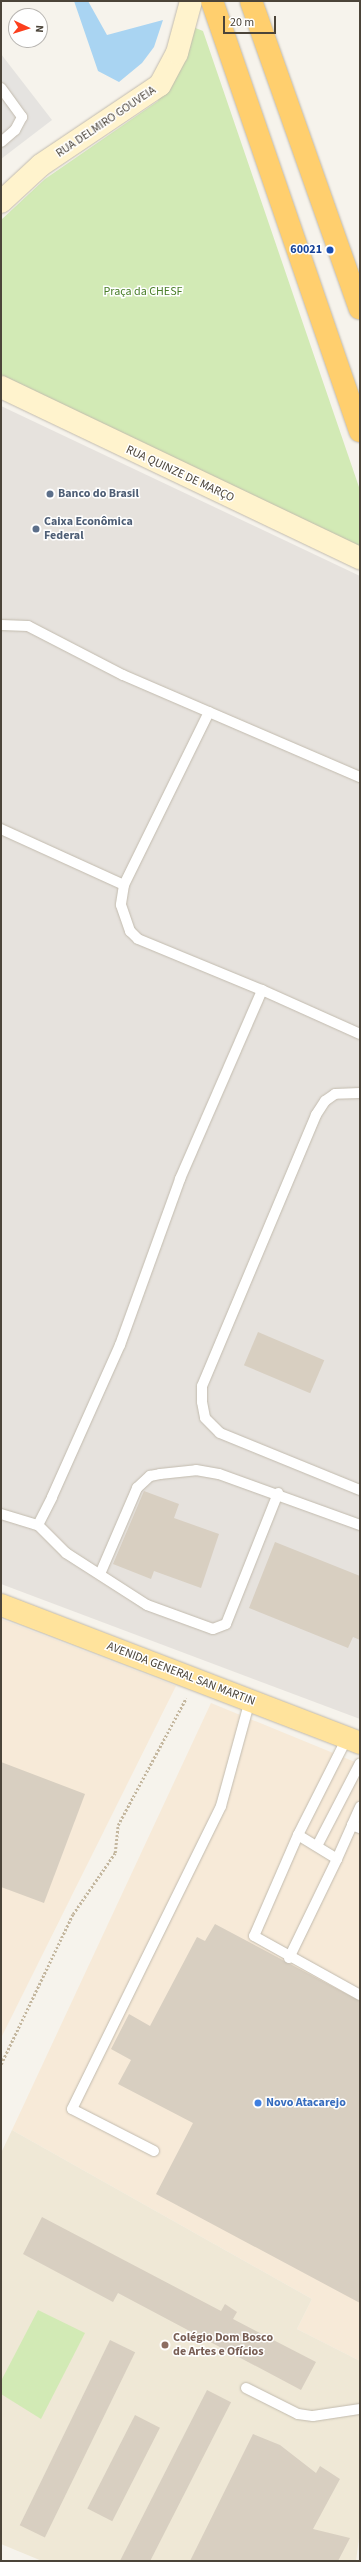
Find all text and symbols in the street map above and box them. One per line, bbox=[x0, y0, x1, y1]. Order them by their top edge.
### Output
north arrow bbox=[8, 8, 48, 48]
scale bar bbox=[225, 8, 278, 34]
text: 20 m bbox=[230, 14, 254, 31]
text: N bbox=[32, 25, 47, 33]
street label: RUA DELMIRO GOUVEIA bbox=[53, 83, 159, 161]
place label: 60021 bbox=[290, 243, 322, 257]
marker: 60021 bbox=[325, 245, 335, 255]
park label: Praça da CHESF bbox=[104, 285, 182, 299]
street label: RUA QUINZE DE MARÇO bbox=[124, 443, 236, 505]
place label: Banco do Brasil bbox=[58, 487, 139, 501]
marker: Banco do Brasil bbox=[45, 489, 55, 499]
place label: Caixa Econômica Federal bbox=[44, 515, 133, 543]
marker: Caixa Econômica Federal bbox=[31, 524, 41, 534]
street label: AVENIDA GENERAL SAN MARTIN bbox=[105, 1639, 257, 1709]
place label: Novo Atacarejo bbox=[266, 2096, 346, 2110]
marker: Novo Atacarejo bbox=[253, 2098, 263, 2108]
place label: Colégio Dom Bosco de Artes e Ofícios bbox=[173, 2331, 273, 2359]
marker: Colégio Dom Bosco de Artes e Ofícios bbox=[160, 2340, 170, 2350]

